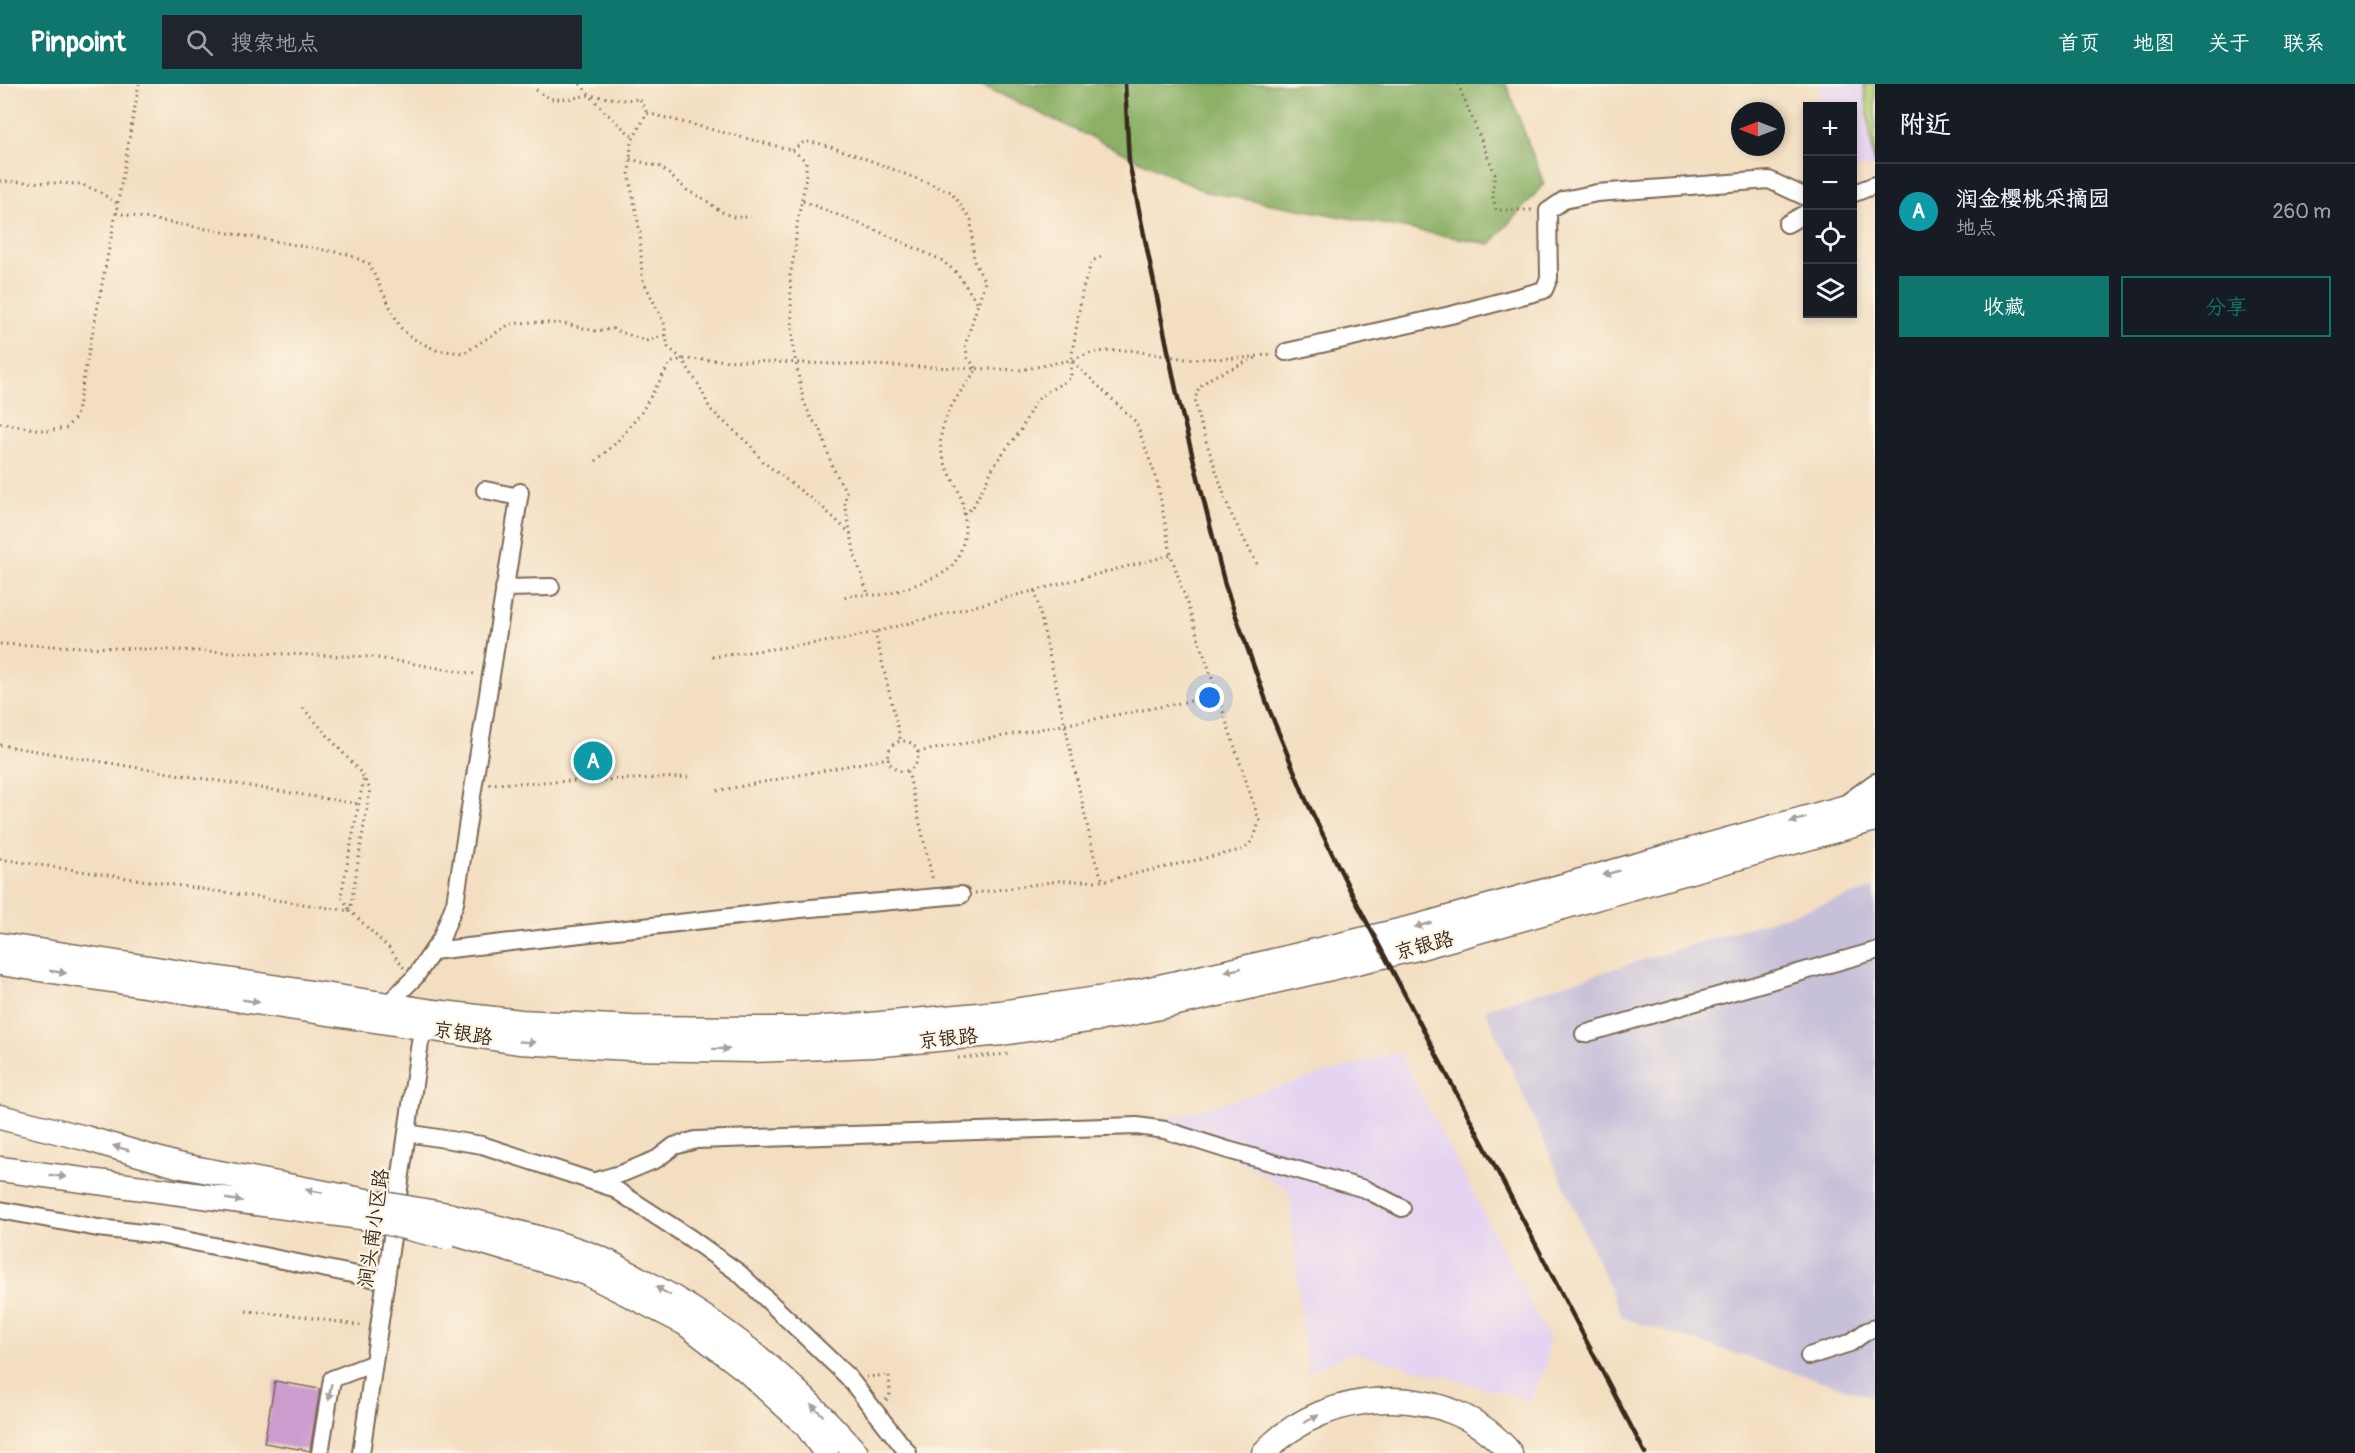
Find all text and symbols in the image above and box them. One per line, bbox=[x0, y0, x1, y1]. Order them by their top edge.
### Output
search box bbox=[162, 15, 582, 69]
text: Pinpoint bbox=[30, 25, 126, 60]
icon: search bbox=[183, 26, 216, 59]
text: 搜索地点 bbox=[231, 29, 319, 57]
text: 首页 bbox=[2058, 30, 2100, 57]
text: 地图 bbox=[2133, 30, 2175, 57]
text: 关于 bbox=[2208, 30, 2250, 57]
text: 联系 bbox=[2283, 30, 2325, 57]
north arrow bbox=[1731, 102, 1785, 156]
map controls bbox=[1803, 102, 1857, 318]
button: + bbox=[1803, 102, 1857, 156]
text: 附近 bbox=[1899, 109, 1951, 141]
button: − bbox=[1803, 156, 1857, 210]
text: 润金樱桃采摘园 bbox=[1956, 185, 2110, 213]
text: A bbox=[1912, 199, 1925, 224]
text: 260 m bbox=[2272, 199, 2331, 224]
button: locate bbox=[1803, 210, 1857, 264]
text: 地点 bbox=[1956, 215, 1996, 240]
button: layers bbox=[1803, 264, 1857, 318]
button: 收藏 bbox=[1899, 276, 2109, 337]
button: 分享 bbox=[2121, 276, 2331, 337]
your location bbox=[1195, 683, 1224, 712]
pin: A bbox=[574, 738, 612, 784]
one-way arrow bbox=[1789, 816, 1807, 825]
one-way arrow bbox=[1602, 869, 1620, 878]
one-way arrow bbox=[1414, 921, 1432, 931]
street label: 京银路 bbox=[1392, 925, 1457, 965]
one-way arrow bbox=[1224, 966, 1242, 976]
one-way arrow bbox=[48, 967, 67, 976]
one-way arrow bbox=[241, 996, 260, 1005]
street label: 京银路 bbox=[431, 1016, 495, 1051]
street label: 京银路 bbox=[917, 1023, 980, 1054]
one-way arrow bbox=[517, 1037, 536, 1047]
one-way arrow bbox=[712, 1044, 731, 1054]
one-way arrow bbox=[112, 1143, 130, 1152]
street label: 涧头南小区路 bbox=[353, 1166, 394, 1289]
one-way arrow bbox=[49, 1172, 68, 1181]
one-way arrow bbox=[305, 1186, 324, 1195]
one-way arrow bbox=[225, 1195, 244, 1205]
one-way arrow bbox=[655, 1286, 671, 1297]
one-way arrow bbox=[325, 1383, 334, 1402]
one-way arrow bbox=[809, 1403, 824, 1417]
one-way arrow bbox=[1303, 1414, 1320, 1423]

